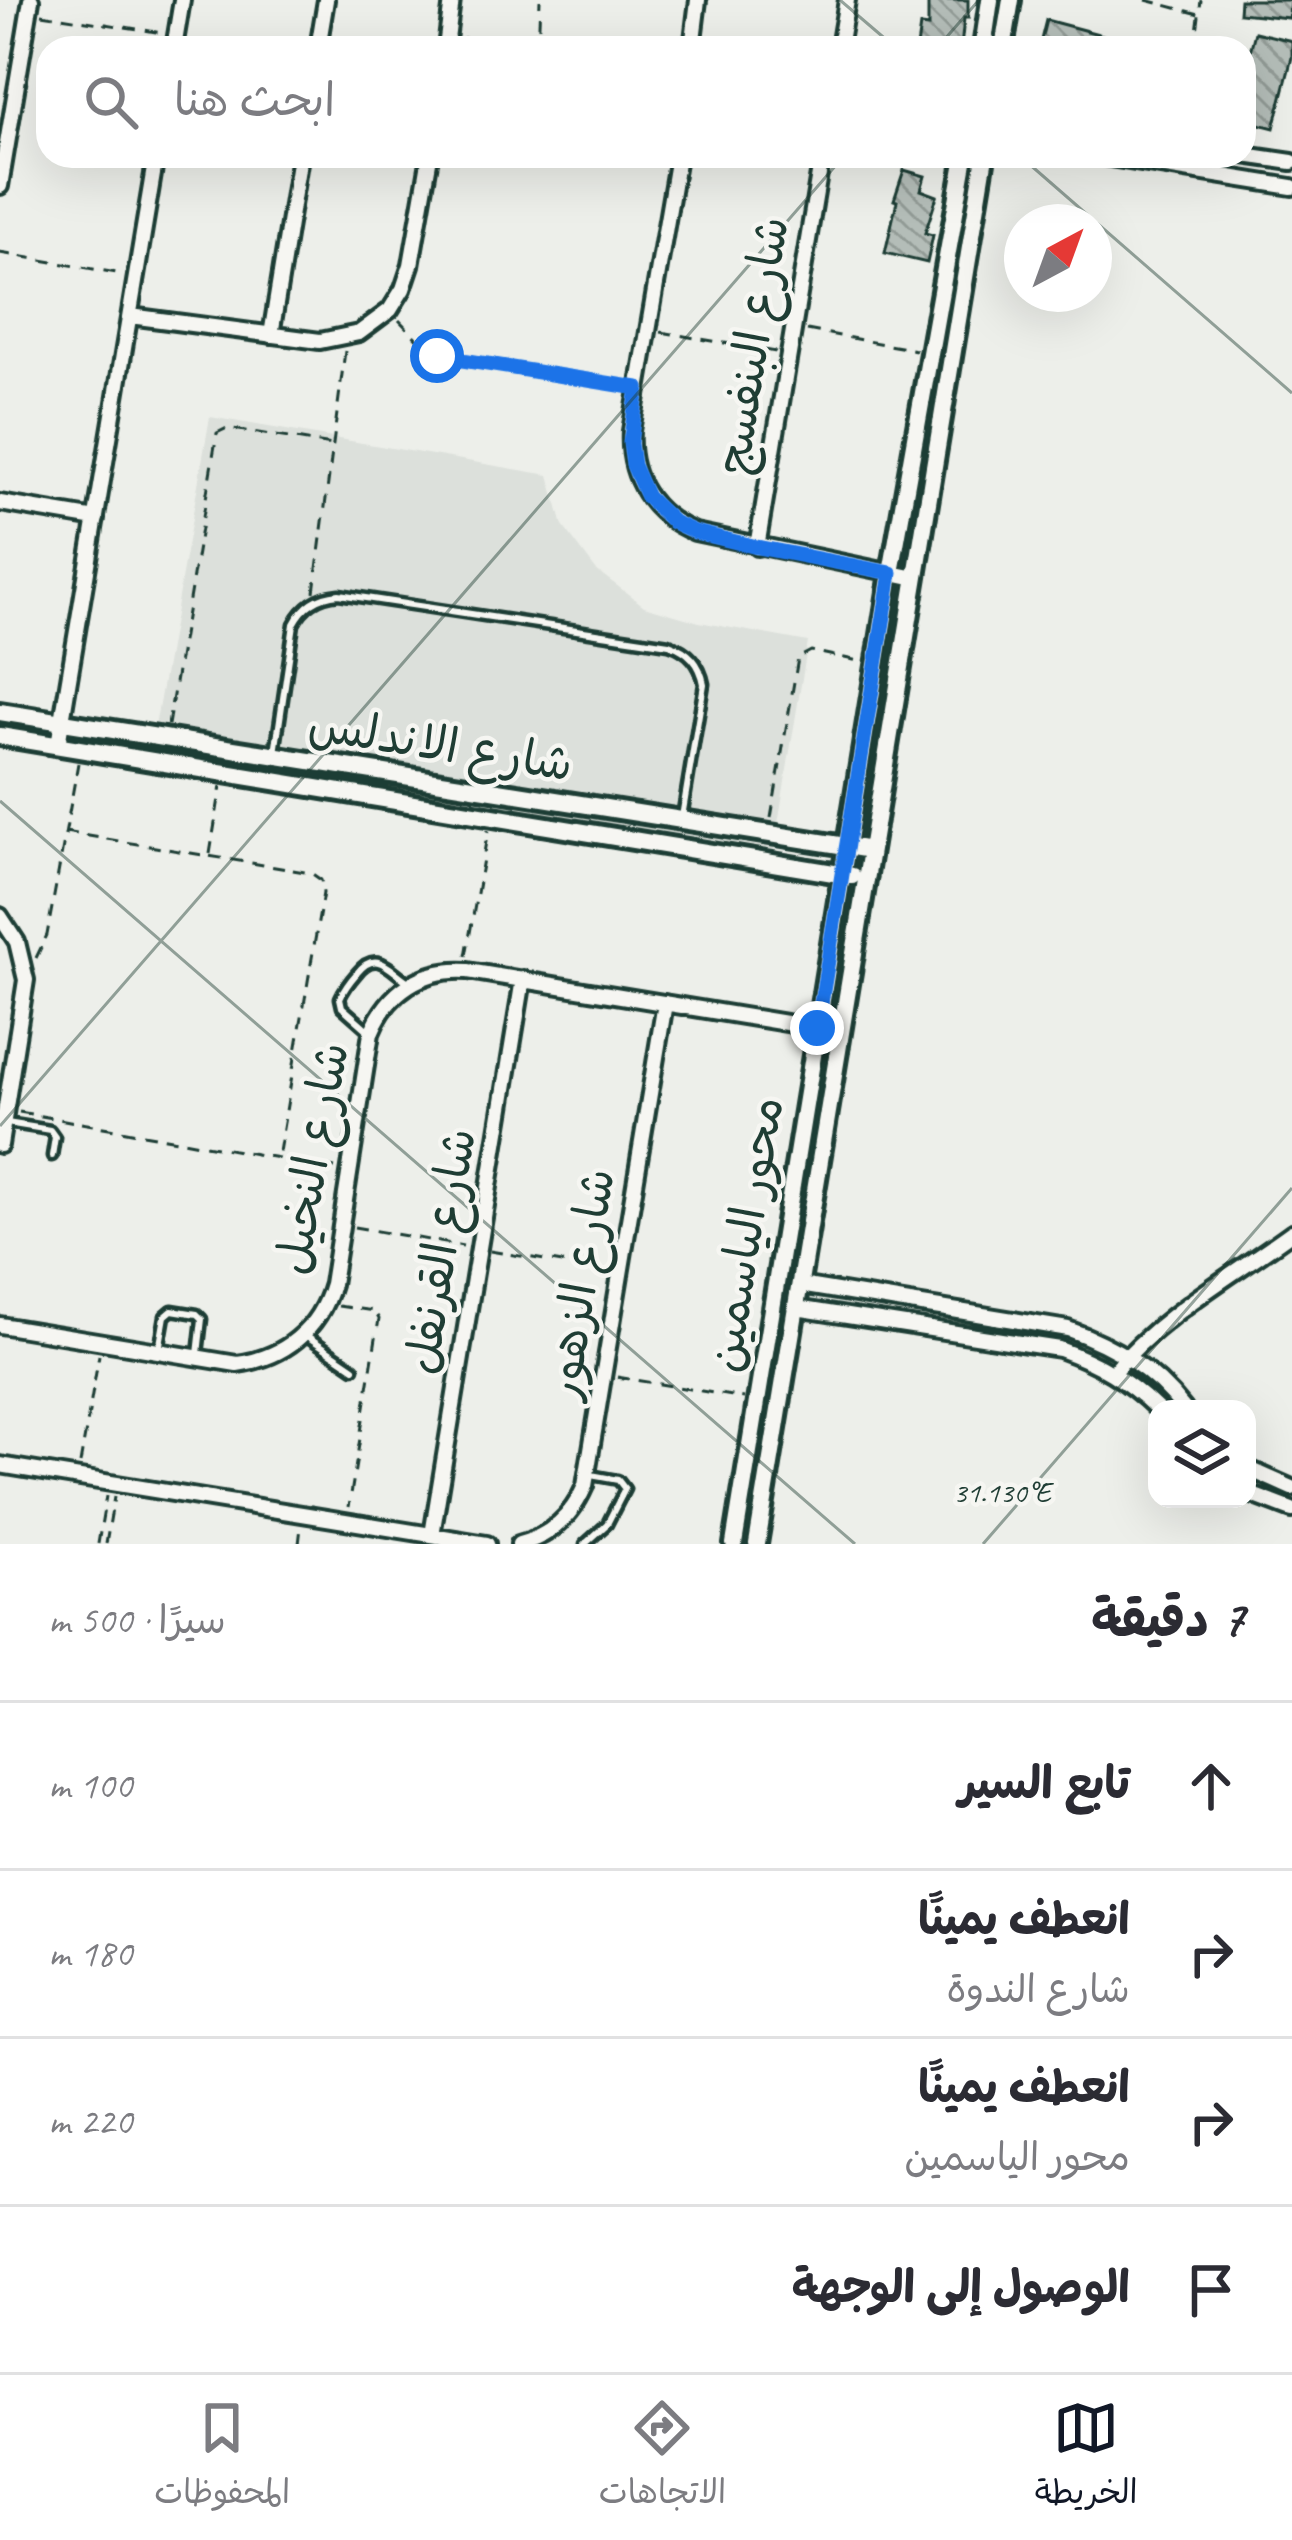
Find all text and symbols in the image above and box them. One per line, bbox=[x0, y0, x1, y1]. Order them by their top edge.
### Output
search box bbox=[36, 36, 1256, 168]
icon: search bbox=[78, 69, 144, 135]
text: ابحث هنا bbox=[174, 72, 335, 129]
north arrow bbox=[1004, 204, 1112, 312]
street label: شارع البنفسج bbox=[702, 212, 805, 479]
route start bbox=[410, 329, 464, 383]
street label: شارع الاندلس bbox=[304, 694, 577, 797]
route end bbox=[790, 1001, 844, 1055]
street label: شارع النخيل bbox=[262, 1037, 365, 1279]
street label: محور الياسمين bbox=[694, 1092, 796, 1376]
street label: شارع القرنفل bbox=[391, 1124, 492, 1379]
street label: شارع الزهور bbox=[532, 1164, 631, 1406]
map controls bbox=[1148, 1400, 1256, 1508]
button: layers bbox=[1148, 1400, 1256, 1508]
text: 31.130°E bbox=[953, 1473, 1055, 1511]
text: 7 دقيقة bbox=[1091, 1587, 1244, 1651]
text: سيرًا · 500 m bbox=[48, 1596, 226, 1645]
icon: ahead bbox=[1178, 1753, 1244, 1819]
text: تابع السير bbox=[959, 1755, 1130, 1812]
text: 100 m bbox=[48, 1761, 132, 1810]
text: انعطف يمينًا bbox=[918, 1891, 1130, 1948]
icon: right bbox=[1178, 1921, 1244, 1987]
text: 180 m bbox=[48, 1929, 132, 1978]
text: شارع الندوة bbox=[947, 1965, 1130, 2014]
text: انعطف يمينًا bbox=[918, 2059, 1130, 2116]
icon: right bbox=[1178, 2089, 1244, 2155]
text: 220 m bbox=[48, 2097, 132, 2146]
text: محور الياسمين bbox=[904, 2133, 1130, 2182]
icon: arrive bbox=[1178, 2257, 1244, 2323]
text: الوصول إلى الوجهة bbox=[792, 2259, 1130, 2316]
tab: المحفوظات bbox=[154, 2395, 290, 2521]
tab: الاتجاهات bbox=[599, 2395, 726, 2521]
tab: الخريطة bbox=[1035, 2395, 1138, 2521]

